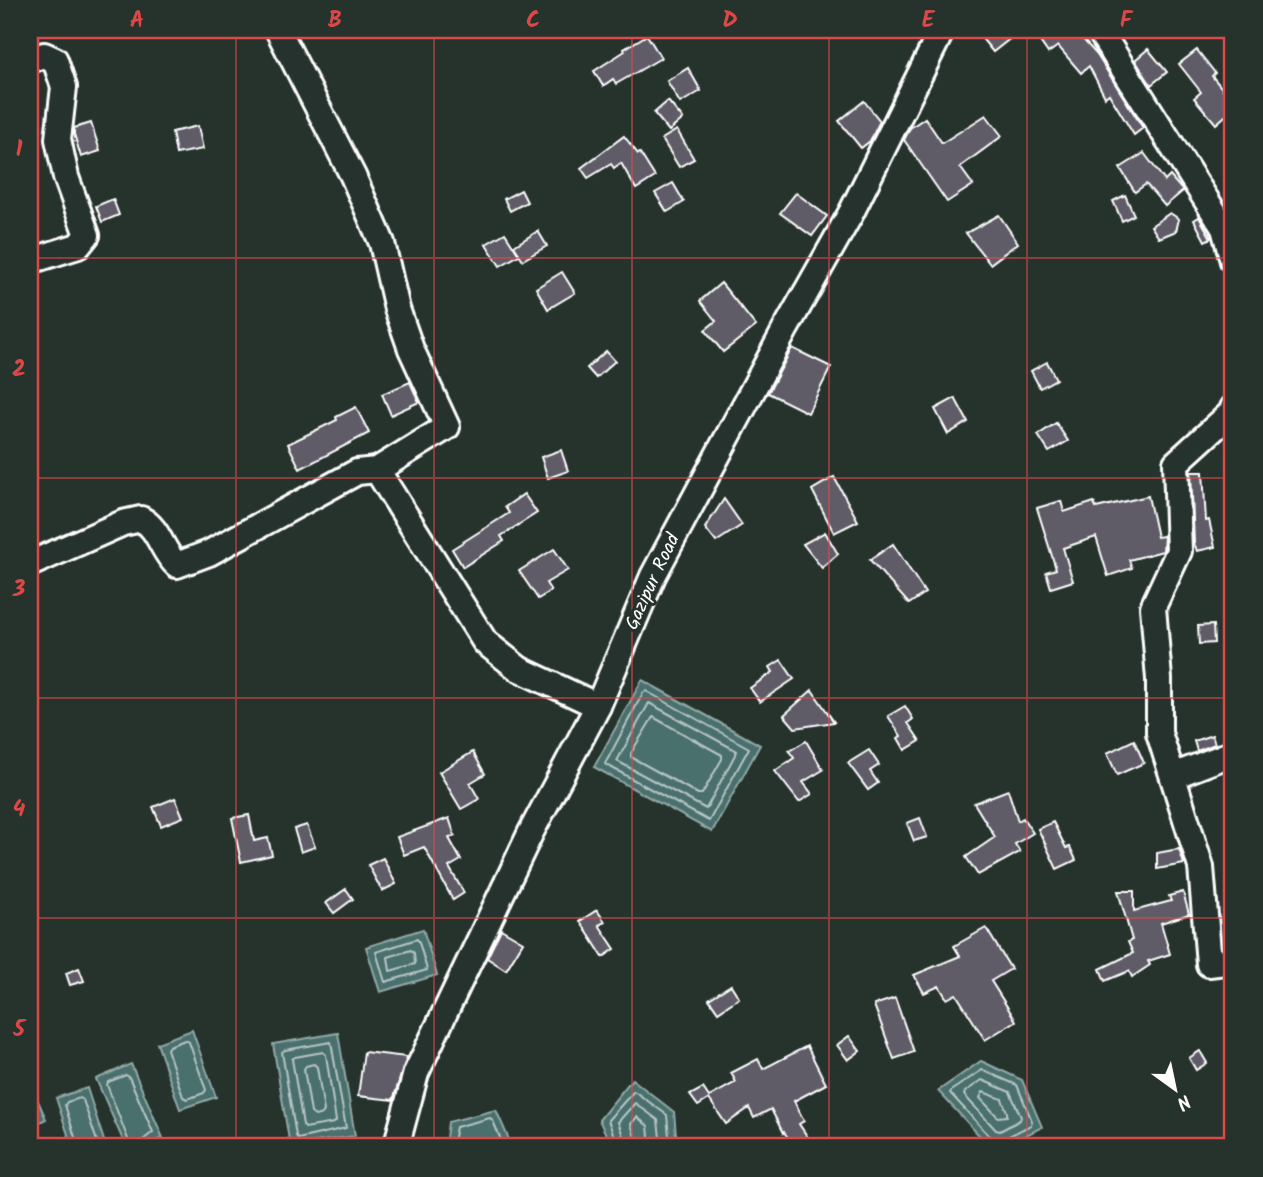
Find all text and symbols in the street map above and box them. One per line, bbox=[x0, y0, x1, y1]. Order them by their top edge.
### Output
text: A bbox=[130, 3, 144, 39]
text: B bbox=[328, 3, 342, 39]
text: C bbox=[526, 3, 540, 39]
text: D bbox=[722, 3, 738, 39]
text: E bbox=[922, 3, 936, 39]
text: F bbox=[1120, 3, 1134, 39]
text: 1 bbox=[16, 132, 23, 168]
text: 2 bbox=[12, 352, 26, 388]
street label: Gazipur Road bbox=[618, 528, 689, 635]
text: 3 bbox=[12, 572, 26, 608]
text: 4 bbox=[13, 792, 26, 828]
text: 5 bbox=[12, 1012, 27, 1048]
north arrow bbox=[1140, 1054, 1210, 1124]
text: N bbox=[1170, 1086, 1196, 1117]

